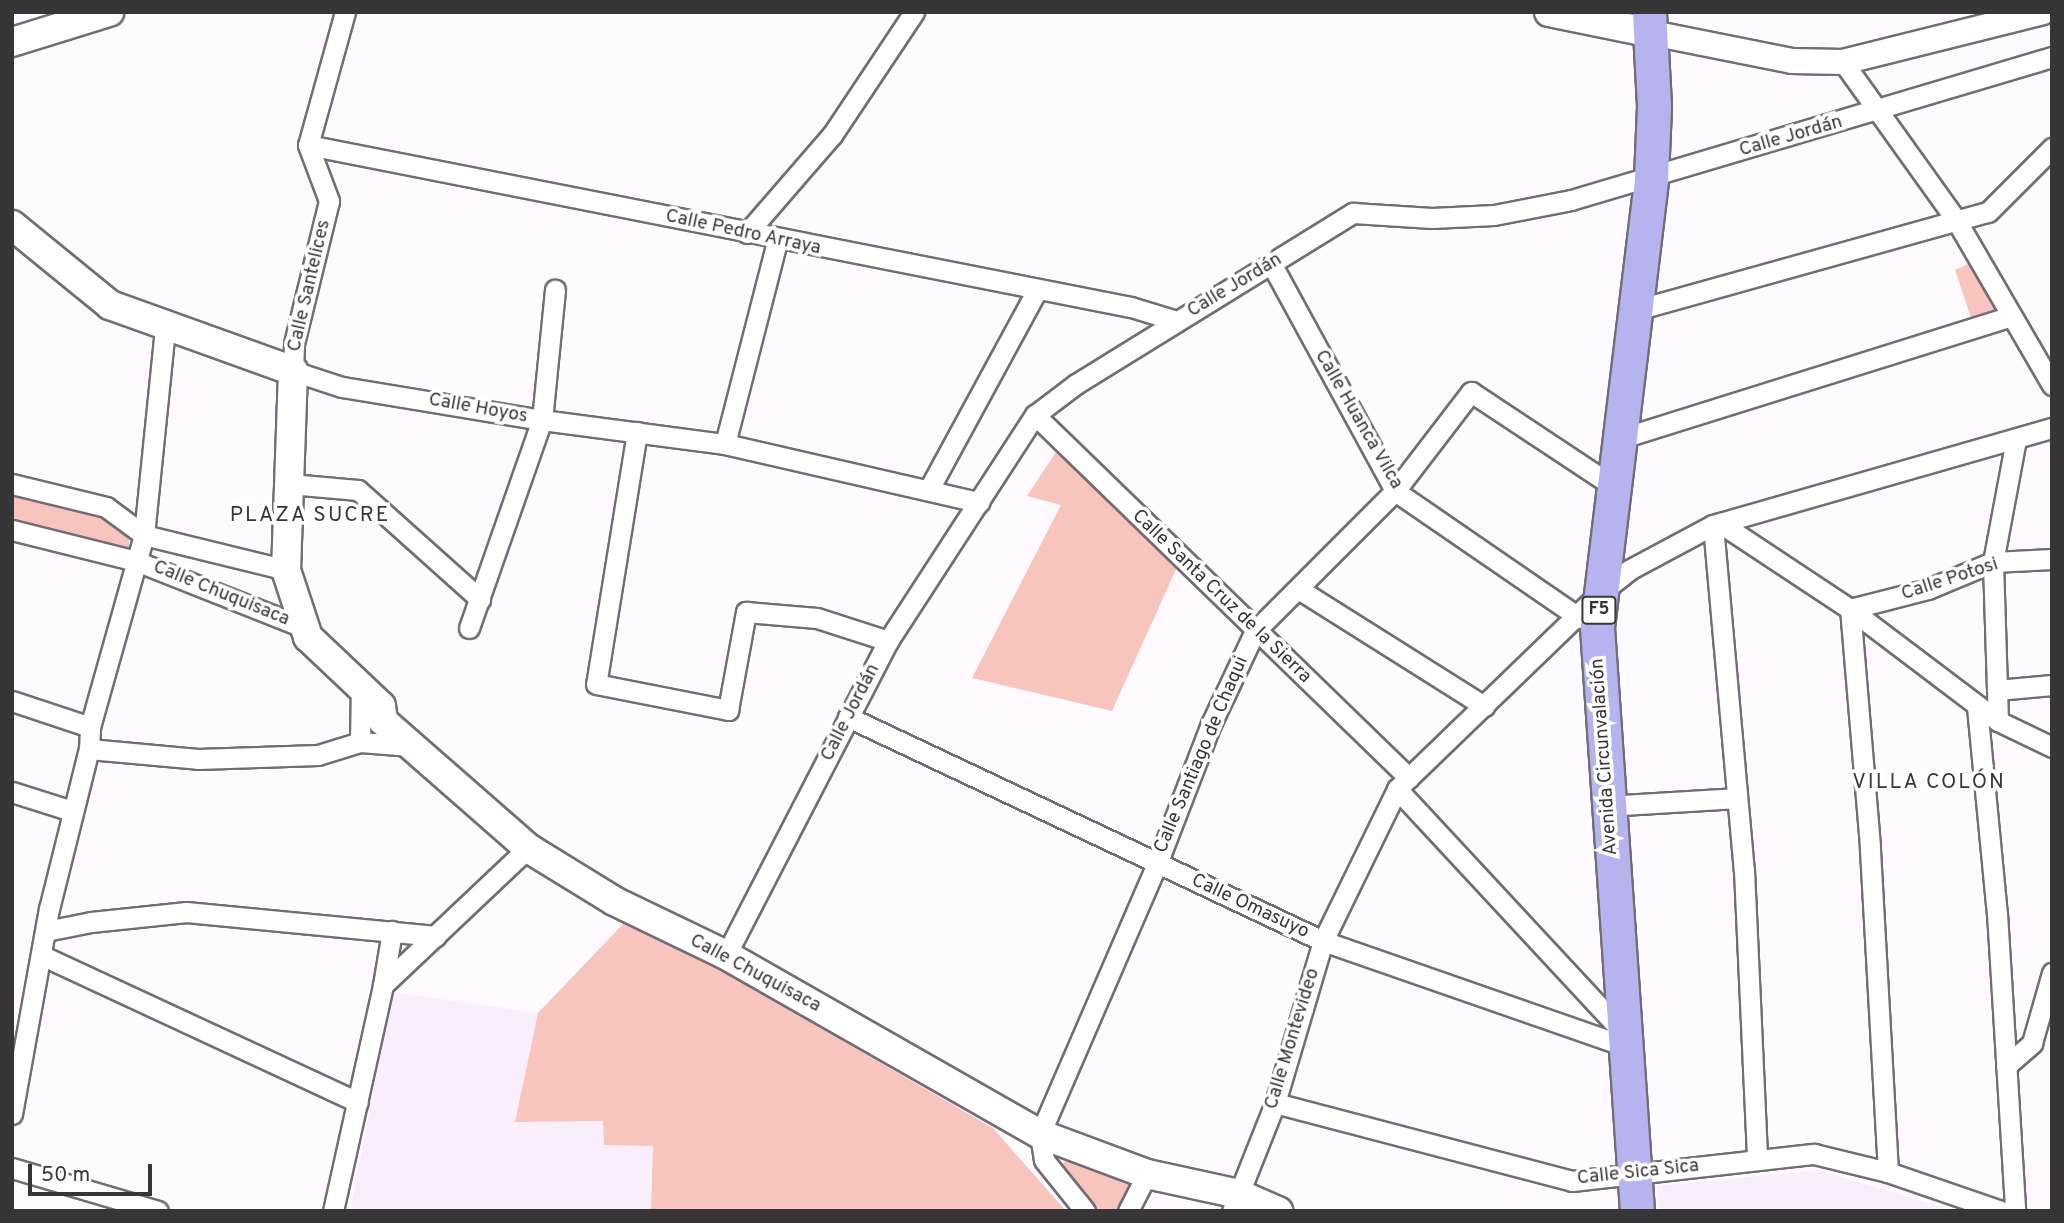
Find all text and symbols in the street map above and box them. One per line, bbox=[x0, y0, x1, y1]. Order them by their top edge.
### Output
street label: Calle Jordán bbox=[1737, 111, 1845, 163]
street label: Calle Pedro Arraya bbox=[663, 205, 823, 261]
street label: Calle Santelices bbox=[284, 218, 336, 354]
street label: Calle Jordán bbox=[1184, 249, 1286, 323]
street label: Calle Huanca Vilca bbox=[1309, 346, 1407, 494]
street label: Calle Hoyos bbox=[427, 389, 529, 429]
district label: PLAZA SUCRE bbox=[231, 503, 389, 529]
street label: Calle Santa Cruz de la Sierra bbox=[1127, 505, 1315, 689]
street label: Calle Potosi bbox=[1899, 554, 2001, 606]
street label: Calle Chuquisaca bbox=[149, 556, 293, 632]
road number: F5 bbox=[1580, 596, 1618, 624]
street label: Calle Santiago de Chaqui bbox=[1150, 653, 1254, 857]
street label: Avenida Circunvalación bbox=[1587, 658, 1623, 856]
street label: Calle Jordán bbox=[817, 661, 885, 765]
district label: VILLA COLÓN bbox=[1853, 770, 2005, 796]
street label: Calle Omasuyo bbox=[1188, 870, 1312, 944]
street label: Calle Chuquisaca bbox=[686, 930, 824, 1018]
street label: Calle Montevideo bbox=[1261, 966, 1325, 1112]
scale bar bbox=[32, 1150, 156, 1194]
street label: Calle Sica Sica bbox=[1576, 1155, 1700, 1191]
text: 50 m bbox=[41, 1162, 90, 1189]

